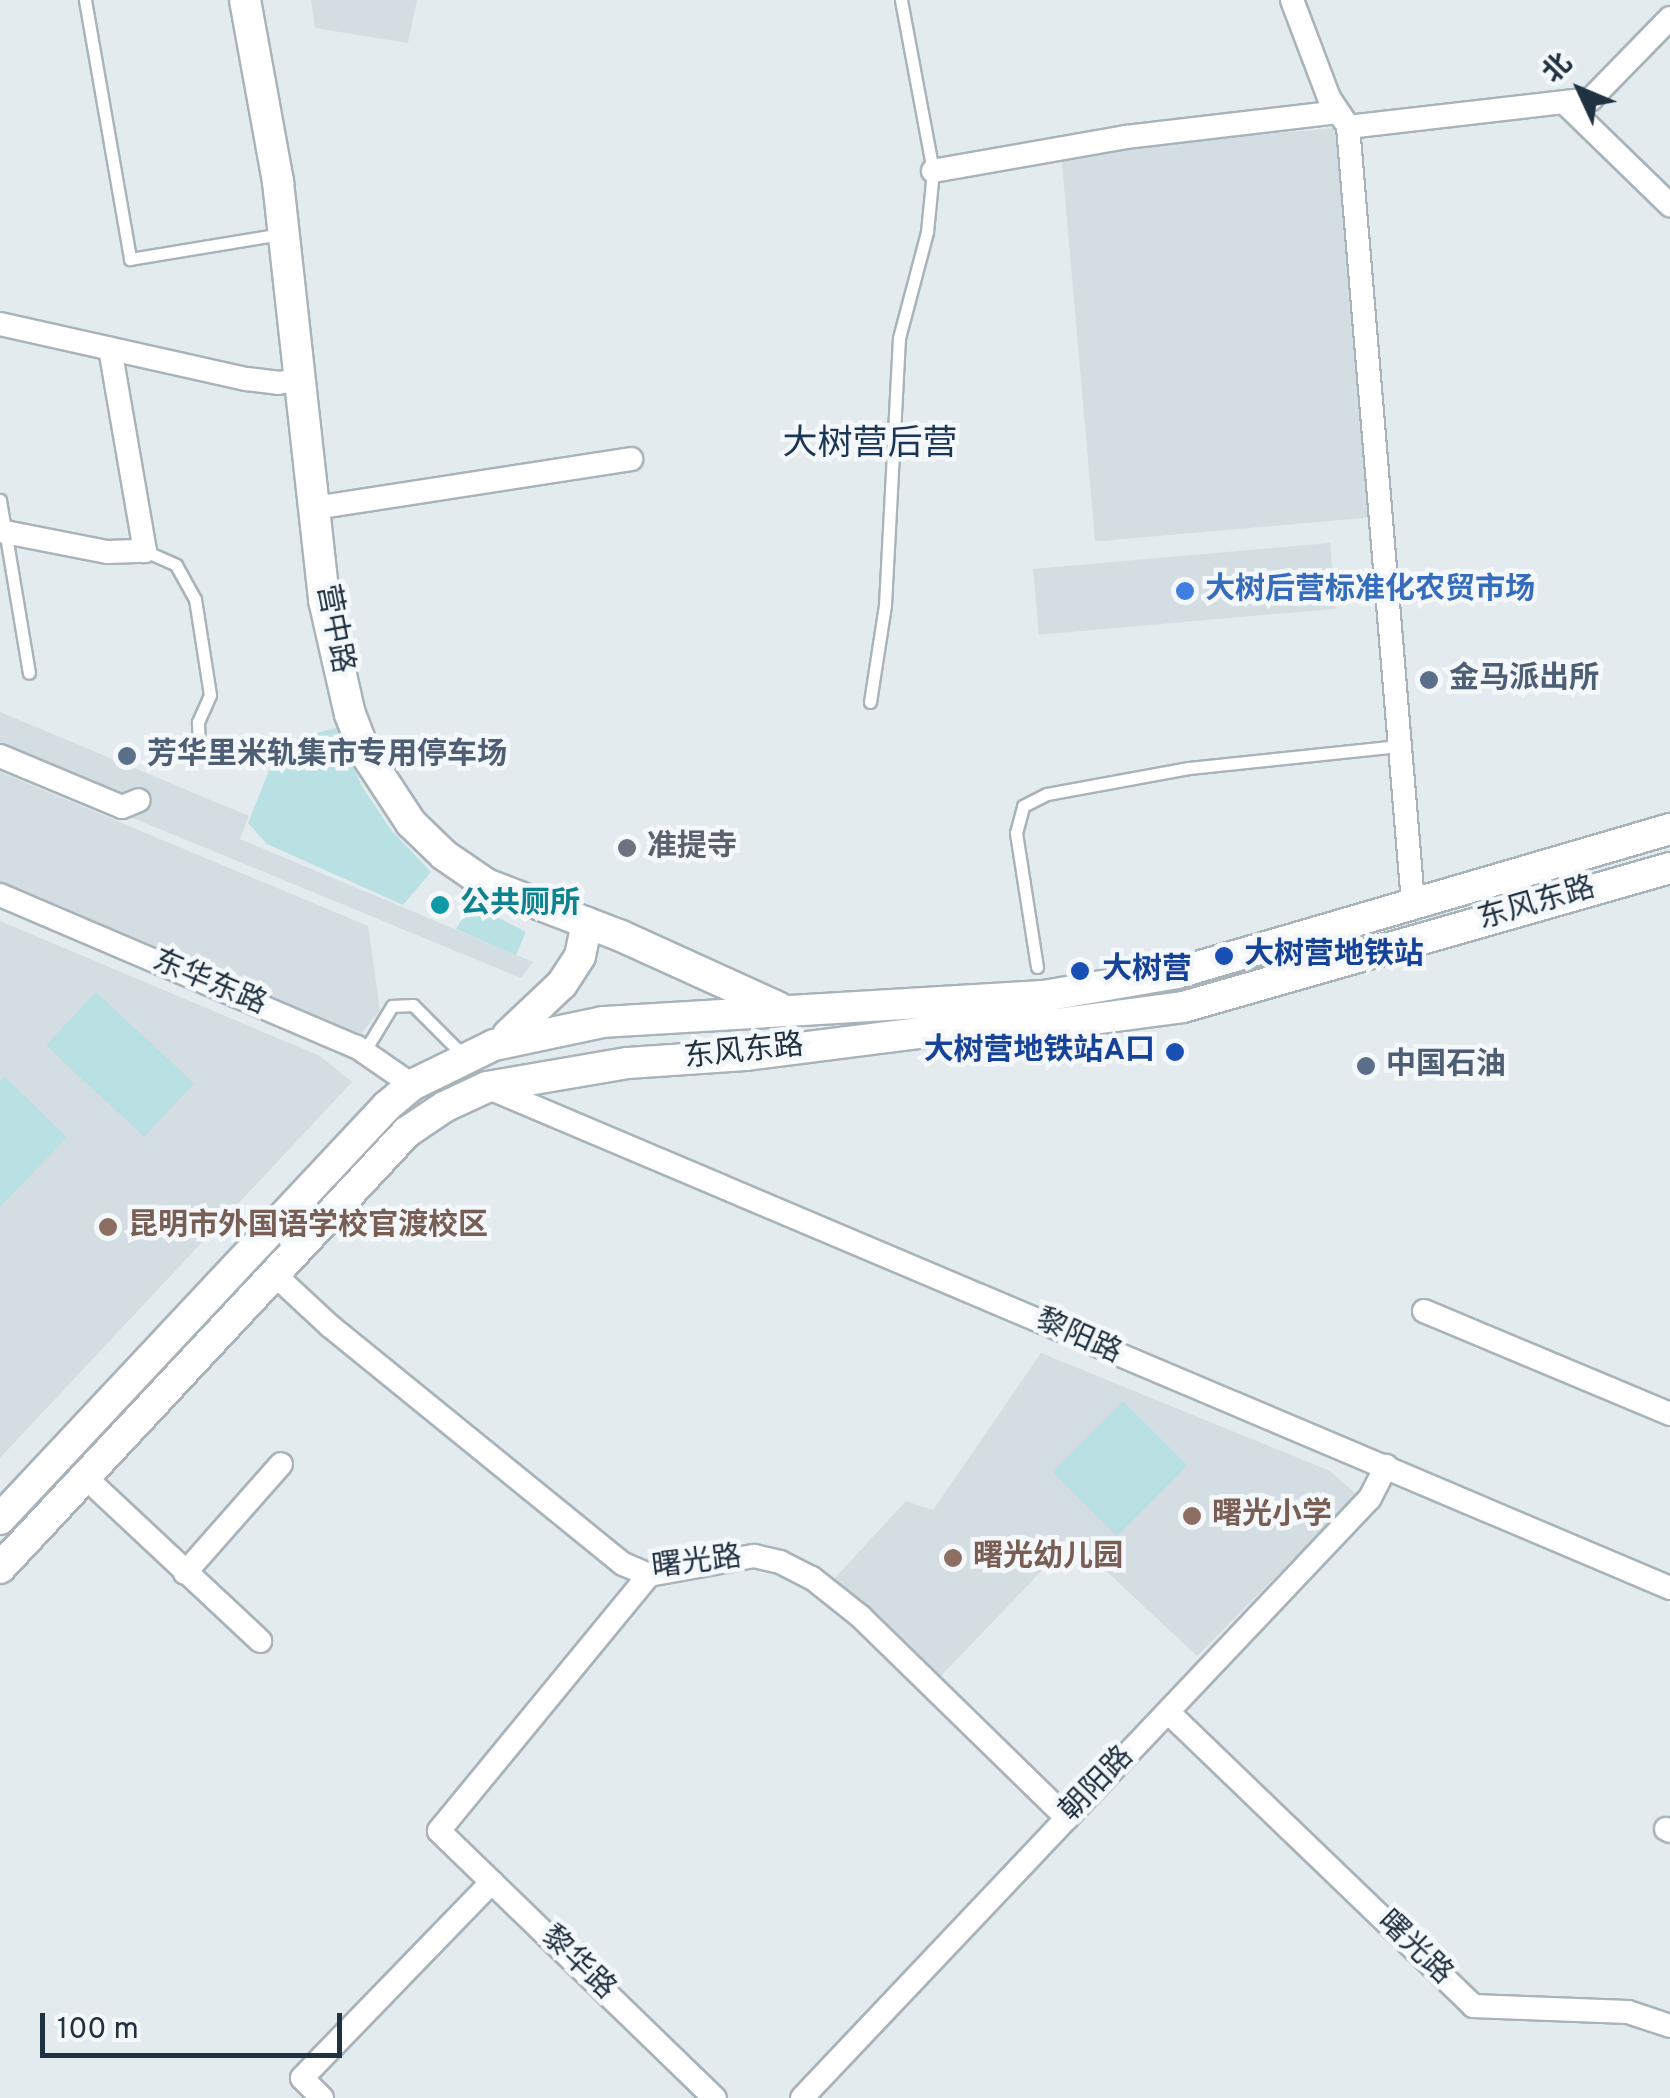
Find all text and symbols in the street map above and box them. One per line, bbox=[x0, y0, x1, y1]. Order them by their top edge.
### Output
north arrow bbox=[1530, 40, 1630, 140]
text: 北 bbox=[1536, 47, 1581, 92]
district label: 大树营后营 bbox=[783, 424, 957, 466]
place label: 大树后营标准化农贸市场 bbox=[1205, 573, 1535, 609]
marker: 大树后营标准化农贸市场 bbox=[1174, 580, 1196, 602]
street label: 营中路 bbox=[307, 581, 359, 677]
place label: 金马派出所 bbox=[1449, 662, 1599, 698]
marker: 金马派出所 bbox=[1418, 669, 1440, 691]
place label: 芳华里米轨集市专用停车场 bbox=[147, 738, 507, 774]
marker: 芳华里米轨集市专用停车场 bbox=[116, 745, 138, 767]
place label: 准提寺 bbox=[647, 830, 737, 866]
marker: 准提寺 bbox=[616, 837, 638, 859]
street label: 东风东路 bbox=[1474, 871, 1600, 939]
place label: 公共厕所 bbox=[460, 887, 580, 923]
marker: 公共厕所 bbox=[429, 894, 451, 916]
place label: 大树营地铁站 bbox=[1244, 938, 1424, 974]
street label: 东华东路 bbox=[147, 944, 271, 1024]
marker: 大树营地铁站 bbox=[1213, 945, 1235, 967]
place label: 大树营 bbox=[1102, 953, 1192, 989]
marker: 大树营 bbox=[1067, 958, 1093, 984]
street label: 东风东路 bbox=[682, 1029, 806, 1077]
place label: 大树营地铁站A口 bbox=[923, 1034, 1155, 1070]
marker: 大树营地铁站A口 bbox=[1164, 1041, 1186, 1063]
place label: 中国石油 bbox=[1386, 1048, 1506, 1084]
marker: 中国石油 bbox=[1355, 1055, 1377, 1077]
place label: 昆明市外国语学校官渡校区 bbox=[128, 1209, 488, 1245]
marker: 昆明市外国语学校官渡校区 bbox=[97, 1216, 119, 1238]
street label: 黎阳路 bbox=[1030, 1303, 1126, 1373]
place label: 曙光小学 bbox=[1212, 1498, 1332, 1534]
marker: 曙光小学 bbox=[1181, 1505, 1203, 1527]
place label: 曙光幼儿园 bbox=[973, 1540, 1123, 1576]
street label: 曙光路 bbox=[650, 1541, 744, 1587]
marker: 曙光幼儿园 bbox=[942, 1547, 964, 1569]
street label: 朝阳路 bbox=[1054, 1740, 1142, 1830]
street label: 曙光路 bbox=[1369, 1905, 1459, 1993]
street label: 黎华路 bbox=[532, 1920, 622, 2008]
scale bar bbox=[45, 1993, 348, 2055]
text: 100 m bbox=[57, 2012, 139, 2049]

